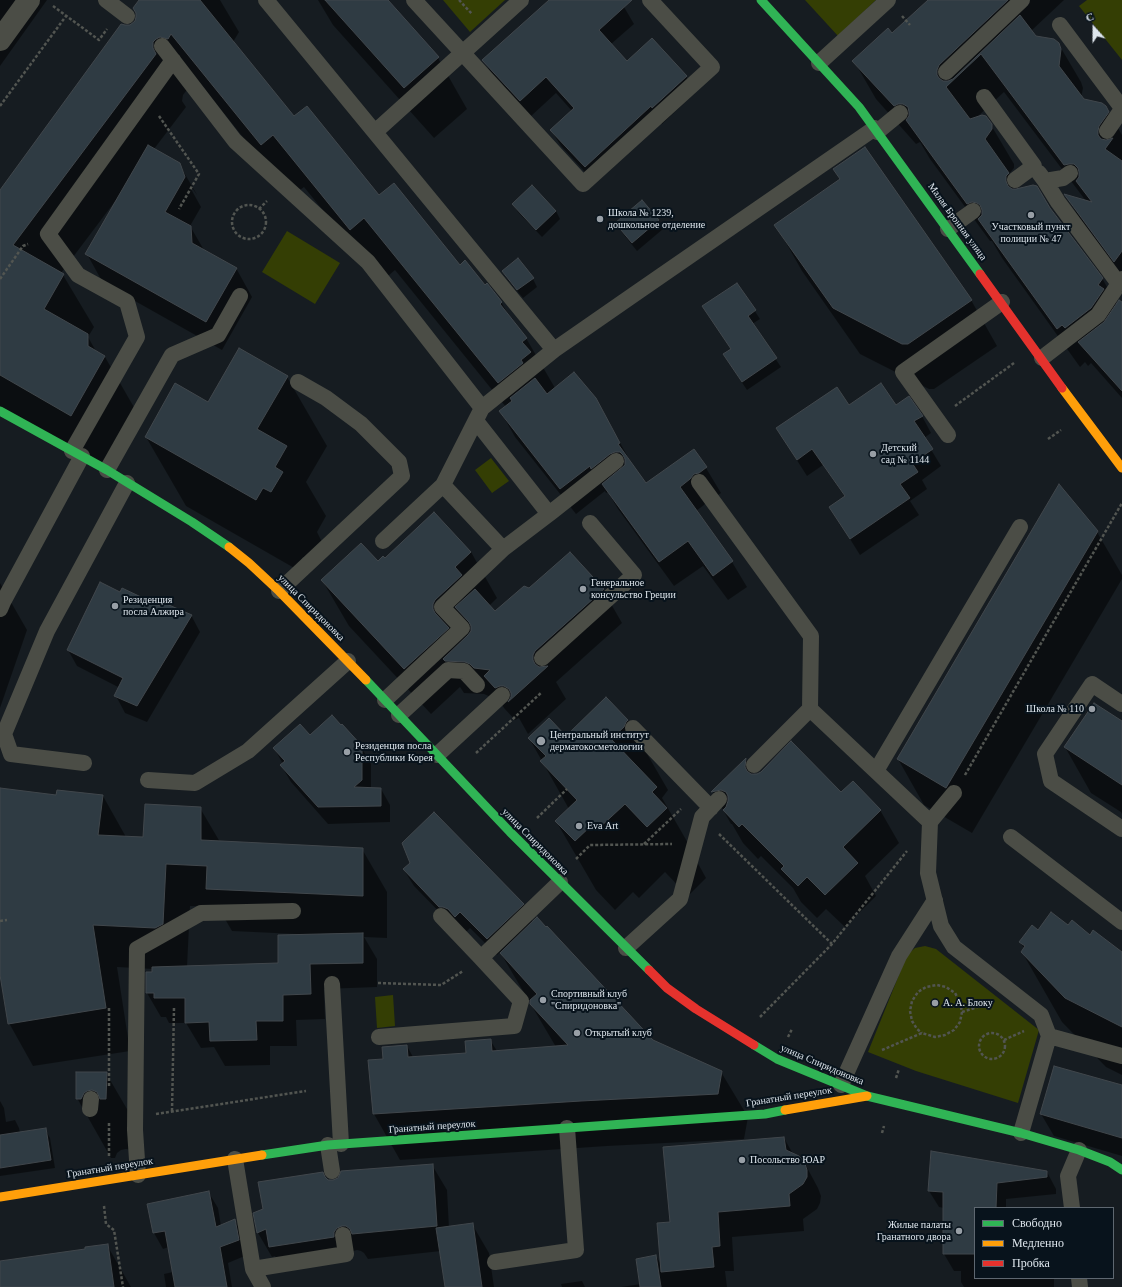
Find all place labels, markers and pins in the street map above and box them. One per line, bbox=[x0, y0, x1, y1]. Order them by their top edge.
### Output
place label: Школа № 1239, дошкольное отделение bbox=[608, 207, 705, 230]
marker: Участковый пункт полиции № 47 bbox=[1026, 210, 1036, 220]
marker: Школа № 1239, дошкольное отделение bbox=[595, 214, 605, 224]
place label: Участковый пункт полиции № 47 bbox=[992, 221, 1070, 244]
place label: Детский сад № 1144 bbox=[881, 442, 929, 466]
marker: Детский сад № 1144 bbox=[868, 449, 878, 459]
place label: Генеральное консульство Греции bbox=[591, 577, 676, 600]
marker: Генеральное консульство Греции bbox=[578, 584, 588, 594]
place label: Резиденция посла Алжира bbox=[123, 594, 184, 618]
marker: Резиденция посла Алжира bbox=[110, 601, 120, 611]
place label: Школа № 110 bbox=[1026, 703, 1084, 715]
marker: Школа № 110 bbox=[1087, 704, 1097, 714]
place label: Центральный институт дерматокосметологии bbox=[550, 729, 649, 752]
marker: Центральный институт дерматокосметологии bbox=[535, 735, 547, 747]
place label: Резиденция посла Республики Корея bbox=[355, 740, 433, 764]
marker: Резиденция посла Республики Корея bbox=[342, 747, 352, 757]
place label: Eva Art bbox=[587, 820, 618, 832]
marker: Eva Art bbox=[574, 821, 584, 831]
place label: Спортивный клуб "Спиридоновка" bbox=[551, 988, 627, 1012]
marker: Спортивный клуб "Спиридоновка" bbox=[538, 995, 548, 1005]
place label: А. А. Блоку bbox=[943, 997, 993, 1009]
marker: А. А. Блоку bbox=[930, 998, 940, 1008]
place label: Открытый клуб bbox=[585, 1027, 652, 1039]
marker: Открытый клуб bbox=[572, 1028, 582, 1038]
place label: Посольство ЮАР bbox=[750, 1154, 825, 1166]
marker: Посольство ЮАР bbox=[737, 1155, 747, 1165]
place label: Жилые палаты Гранатного двора bbox=[877, 1219, 951, 1242]
marker: Жилые палаты Гранатного двора bbox=[954, 1226, 964, 1236]

